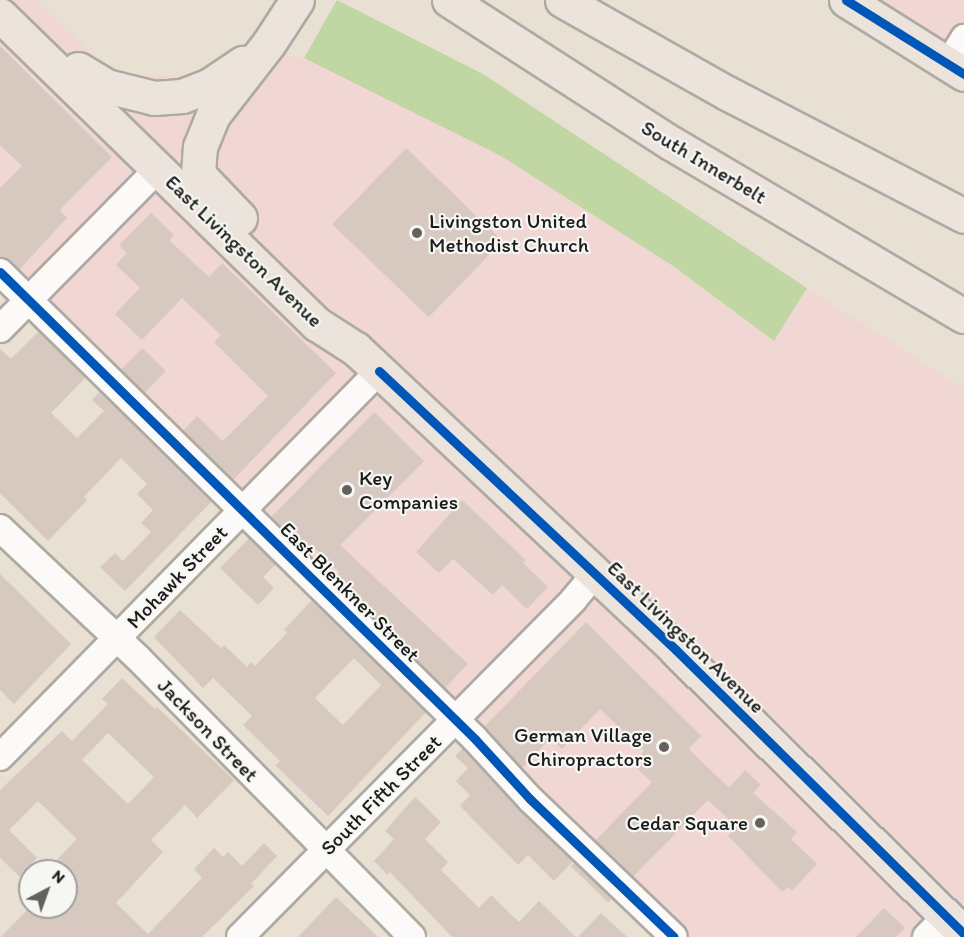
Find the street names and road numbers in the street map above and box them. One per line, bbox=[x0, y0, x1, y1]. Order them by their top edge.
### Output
street label: South Innerbelt bbox=[637, 115, 771, 209]
street label: East Livingston Avenue bbox=[161, 170, 327, 332]
street label: East Blenkner Street bbox=[275, 517, 425, 667]
street label: Mohawk Street bbox=[121, 520, 233, 634]
street label: East Livingston Avenue bbox=[603, 556, 769, 718]
street label: Jackson Street bbox=[153, 673, 263, 787]
street label: South Fifth Street bbox=[315, 729, 447, 861]

